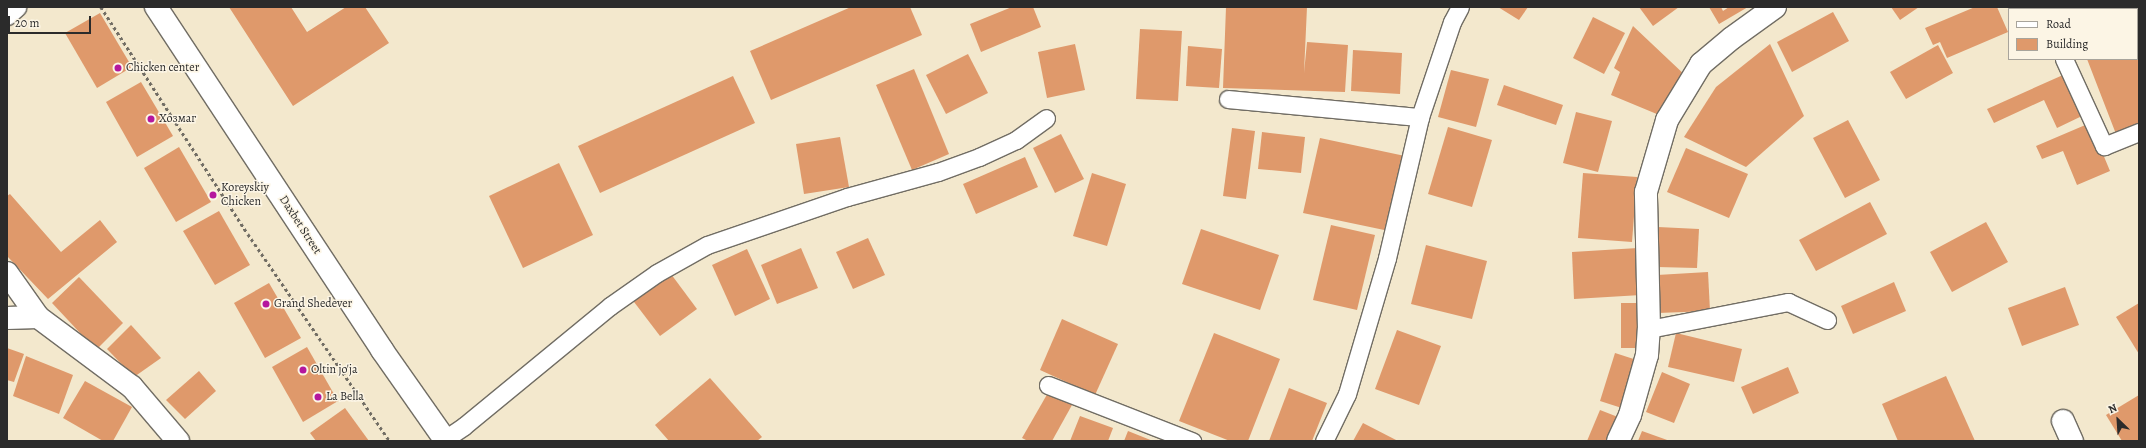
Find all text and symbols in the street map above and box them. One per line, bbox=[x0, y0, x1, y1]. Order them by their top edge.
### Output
scale bar bbox=[10, 8, 93, 34]
legend bbox=[2008, 8, 2138, 60]
text: 20 m bbox=[15, 15, 39, 31]
text: Road bbox=[2046, 16, 2071, 32]
text: Building bbox=[2046, 36, 2088, 52]
place label: Chicken center bbox=[126, 61, 199, 75]
marker: Chicken center bbox=[113, 63, 123, 73]
place label: Хозмаг bbox=[159, 112, 196, 126]
marker: Хозмаг bbox=[146, 114, 156, 124]
place label: Koreyskiy Chicken bbox=[221, 181, 269, 209]
marker: Koreyskiy Chicken bbox=[208, 190, 218, 200]
street label: Daxbet Street bbox=[276, 193, 324, 257]
place label: Grand Shedever bbox=[274, 297, 352, 311]
marker: Grand Shedever bbox=[261, 299, 271, 309]
place label: Oltin jo'ja bbox=[311, 363, 357, 377]
marker: Oltin jo'ja bbox=[298, 365, 308, 375]
place label: La Bella bbox=[326, 390, 364, 404]
marker: La Bella bbox=[313, 392, 323, 402]
north arrow bbox=[2098, 400, 2138, 440]
text: N bbox=[2106, 400, 2120, 417]

